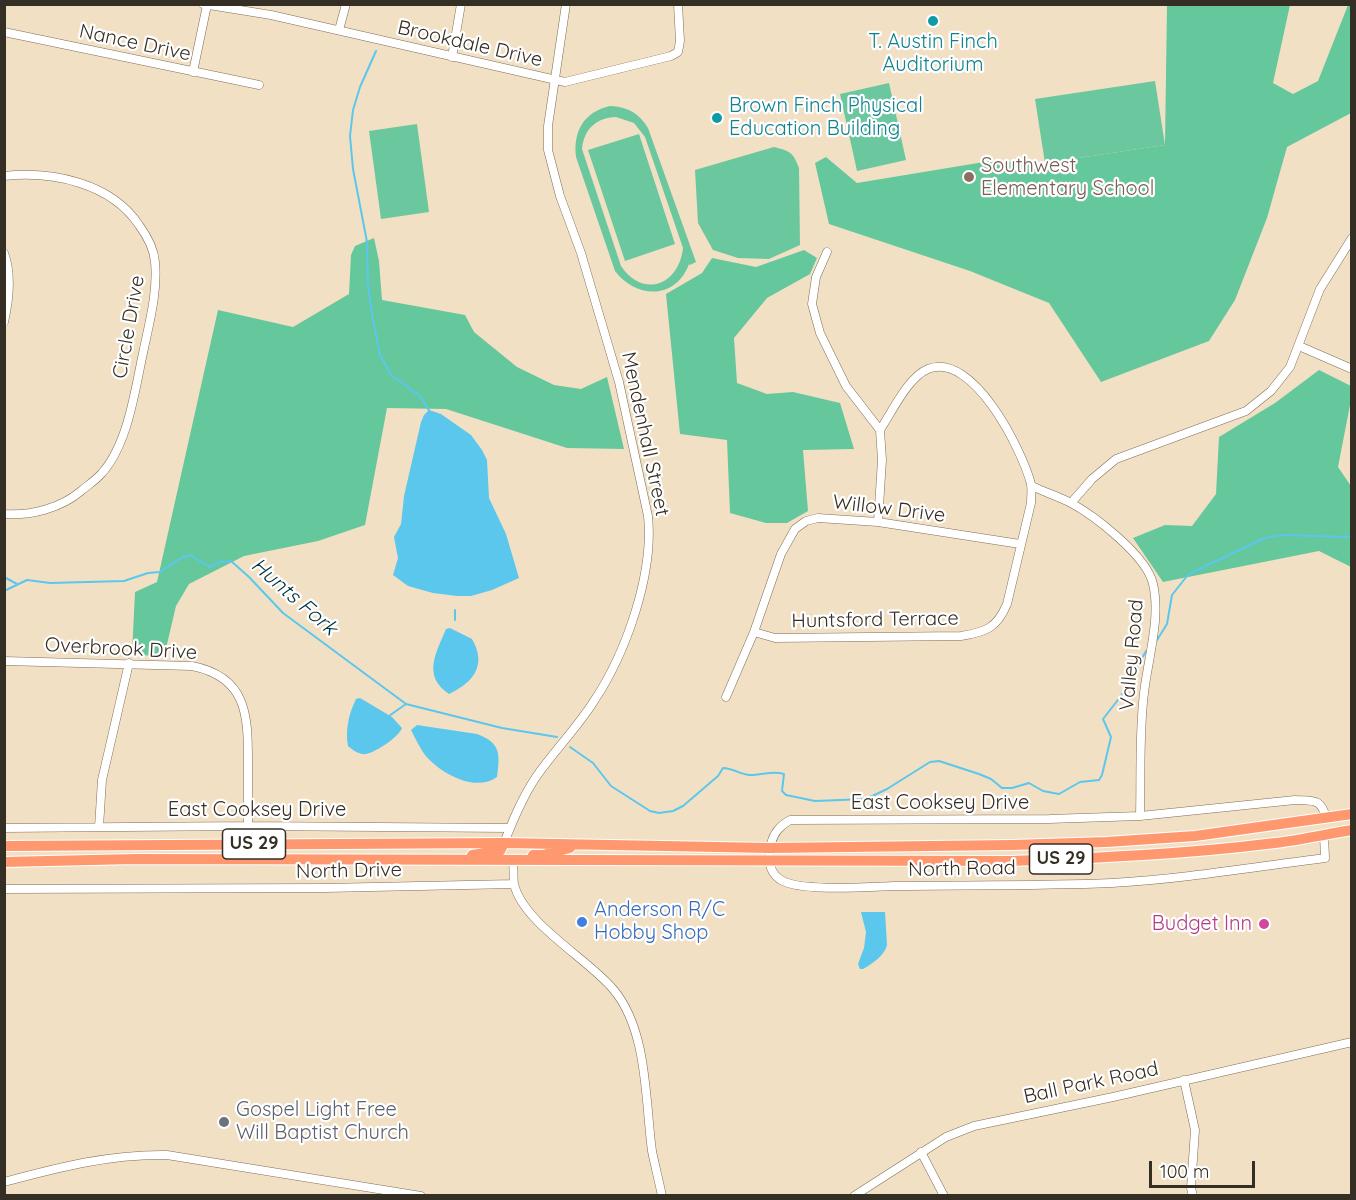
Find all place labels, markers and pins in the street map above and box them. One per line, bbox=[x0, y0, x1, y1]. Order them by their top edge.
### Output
marker: T. Austin Finch Auditorium bbox=[926, 14, 940, 28]
place label: T. Austin Finch Auditorium bbox=[868, 30, 998, 77]
place label: Brown Finch Physical Education Building bbox=[729, 94, 923, 141]
marker: Brown Finch Physical Education Building bbox=[710, 111, 724, 125]
place label: Southwest Elementary School bbox=[981, 154, 1154, 201]
marker: Southwest Elementary School bbox=[962, 170, 976, 184]
place label: Anderson R/C Hobby Shop bbox=[594, 898, 725, 945]
place label: Budget Inn bbox=[1152, 912, 1252, 936]
marker: Anderson R/C Hobby Shop bbox=[575, 915, 589, 929]
marker: Budget Inn bbox=[1257, 917, 1271, 931]
place label: Gospel Light Free Will Baptist Church bbox=[236, 1098, 409, 1145]
marker: Gospel Light Free Will Baptist Church bbox=[217, 1115, 231, 1129]

